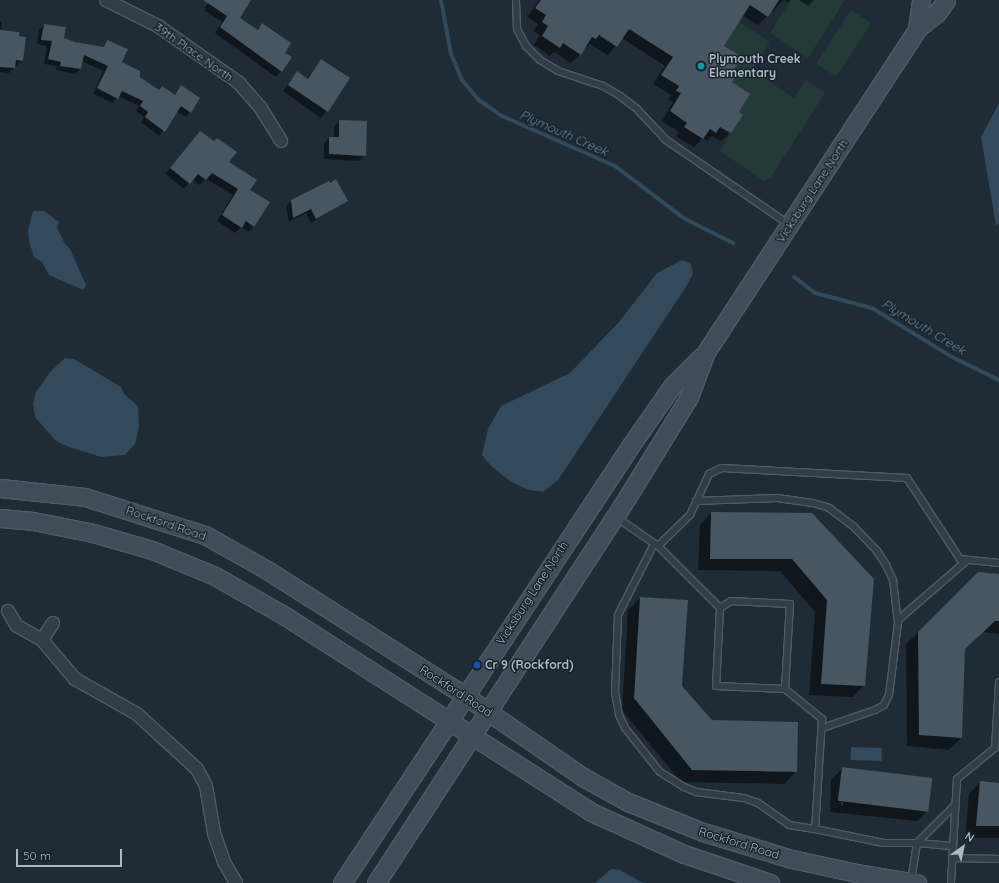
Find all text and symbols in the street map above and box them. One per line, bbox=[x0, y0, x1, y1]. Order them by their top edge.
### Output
street label: 39th Place North bbox=[152, 20, 236, 84]
place label: Plymouth Creek Elementary bbox=[709, 52, 801, 80]
marker: Plymouth Creek Elementary bbox=[696, 61, 706, 71]
water label: Plymouth Creek bbox=[517, 107, 611, 159]
street label: Vicksburg Lane North bbox=[773, 137, 851, 245]
water label: Plymouth Creek bbox=[879, 296, 969, 358]
street label: Rockford Road bbox=[124, 503, 208, 543]
street label: Vicksburg Lane North bbox=[493, 539, 571, 647]
place label: Cr 9 (Rockford) bbox=[485, 658, 573, 672]
marker: Cr 9 (Rockford) bbox=[472, 660, 482, 670]
street label: Rockford Road bbox=[417, 662, 495, 720]
street label: Rockford Road bbox=[697, 824, 781, 862]
north arrow bbox=[943, 827, 983, 867]
text: N bbox=[962, 829, 977, 845]
scale bar bbox=[18, 841, 124, 867]
text: 50 m bbox=[23, 848, 51, 863]

